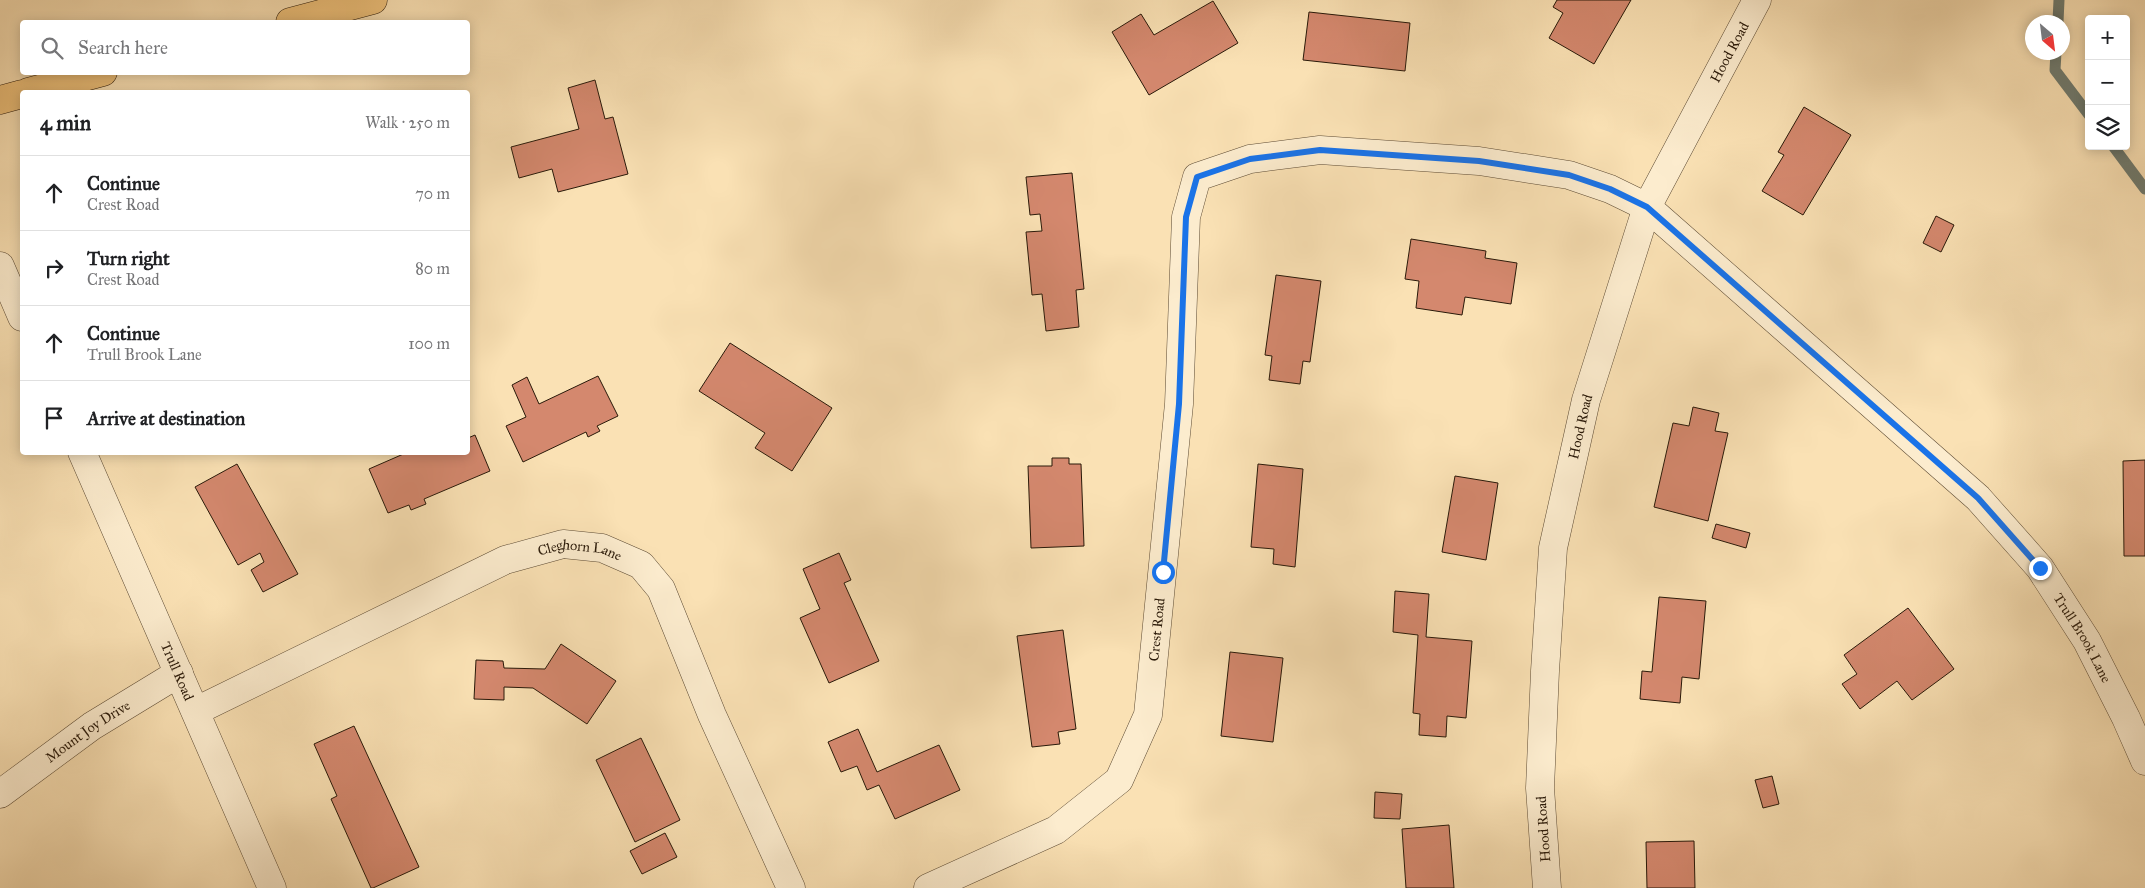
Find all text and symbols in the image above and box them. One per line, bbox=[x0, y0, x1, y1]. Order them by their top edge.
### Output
north arrow bbox=[2025, 15, 2070, 60]
map controls bbox=[2085, 15, 2130, 150]
button: + bbox=[2085, 15, 2130, 60]
street label: Hood Road bbox=[1707, 19, 1753, 86]
search box bbox=[20, 20, 470, 75]
icon: search bbox=[38, 34, 66, 62]
text: Search here bbox=[78, 36, 168, 59]
button: − bbox=[2085, 60, 2130, 105]
button: layers bbox=[2085, 105, 2130, 150]
text: 4 min bbox=[40, 110, 91, 136]
text: Walk · 250 m bbox=[365, 113, 450, 132]
text: Continue bbox=[87, 172, 160, 195]
icon: ahead bbox=[40, 179, 68, 207]
text: 70 m bbox=[415, 184, 450, 203]
text: Crest Road bbox=[87, 195, 160, 214]
text: Turn right bbox=[87, 247, 170, 270]
icon: right bbox=[40, 254, 68, 282]
text: 80 m bbox=[415, 259, 450, 278]
text: Crest Road bbox=[87, 270, 160, 289]
text: Continue bbox=[87, 322, 160, 345]
icon: ahead bbox=[40, 329, 68, 357]
text: 100 m bbox=[408, 334, 450, 353]
text: Trull Brook Lane bbox=[87, 345, 202, 364]
street label: Hood Road bbox=[1565, 392, 1596, 461]
icon: arrive bbox=[40, 404, 68, 432]
text: Arrive at destination bbox=[87, 407, 245, 430]
street label: Cleghorn Lane bbox=[536, 536, 624, 565]
route end bbox=[2029, 557, 2052, 580]
route start bbox=[1152, 561, 1175, 584]
street label: Trull Brook Lane bbox=[2050, 590, 2115, 686]
street label: Crest Road bbox=[1145, 597, 1169, 662]
street label: Trull Road bbox=[157, 639, 197, 703]
street label: Mount Joy Drive bbox=[42, 697, 134, 766]
street label: Hood Road bbox=[1533, 795, 1554, 863]

